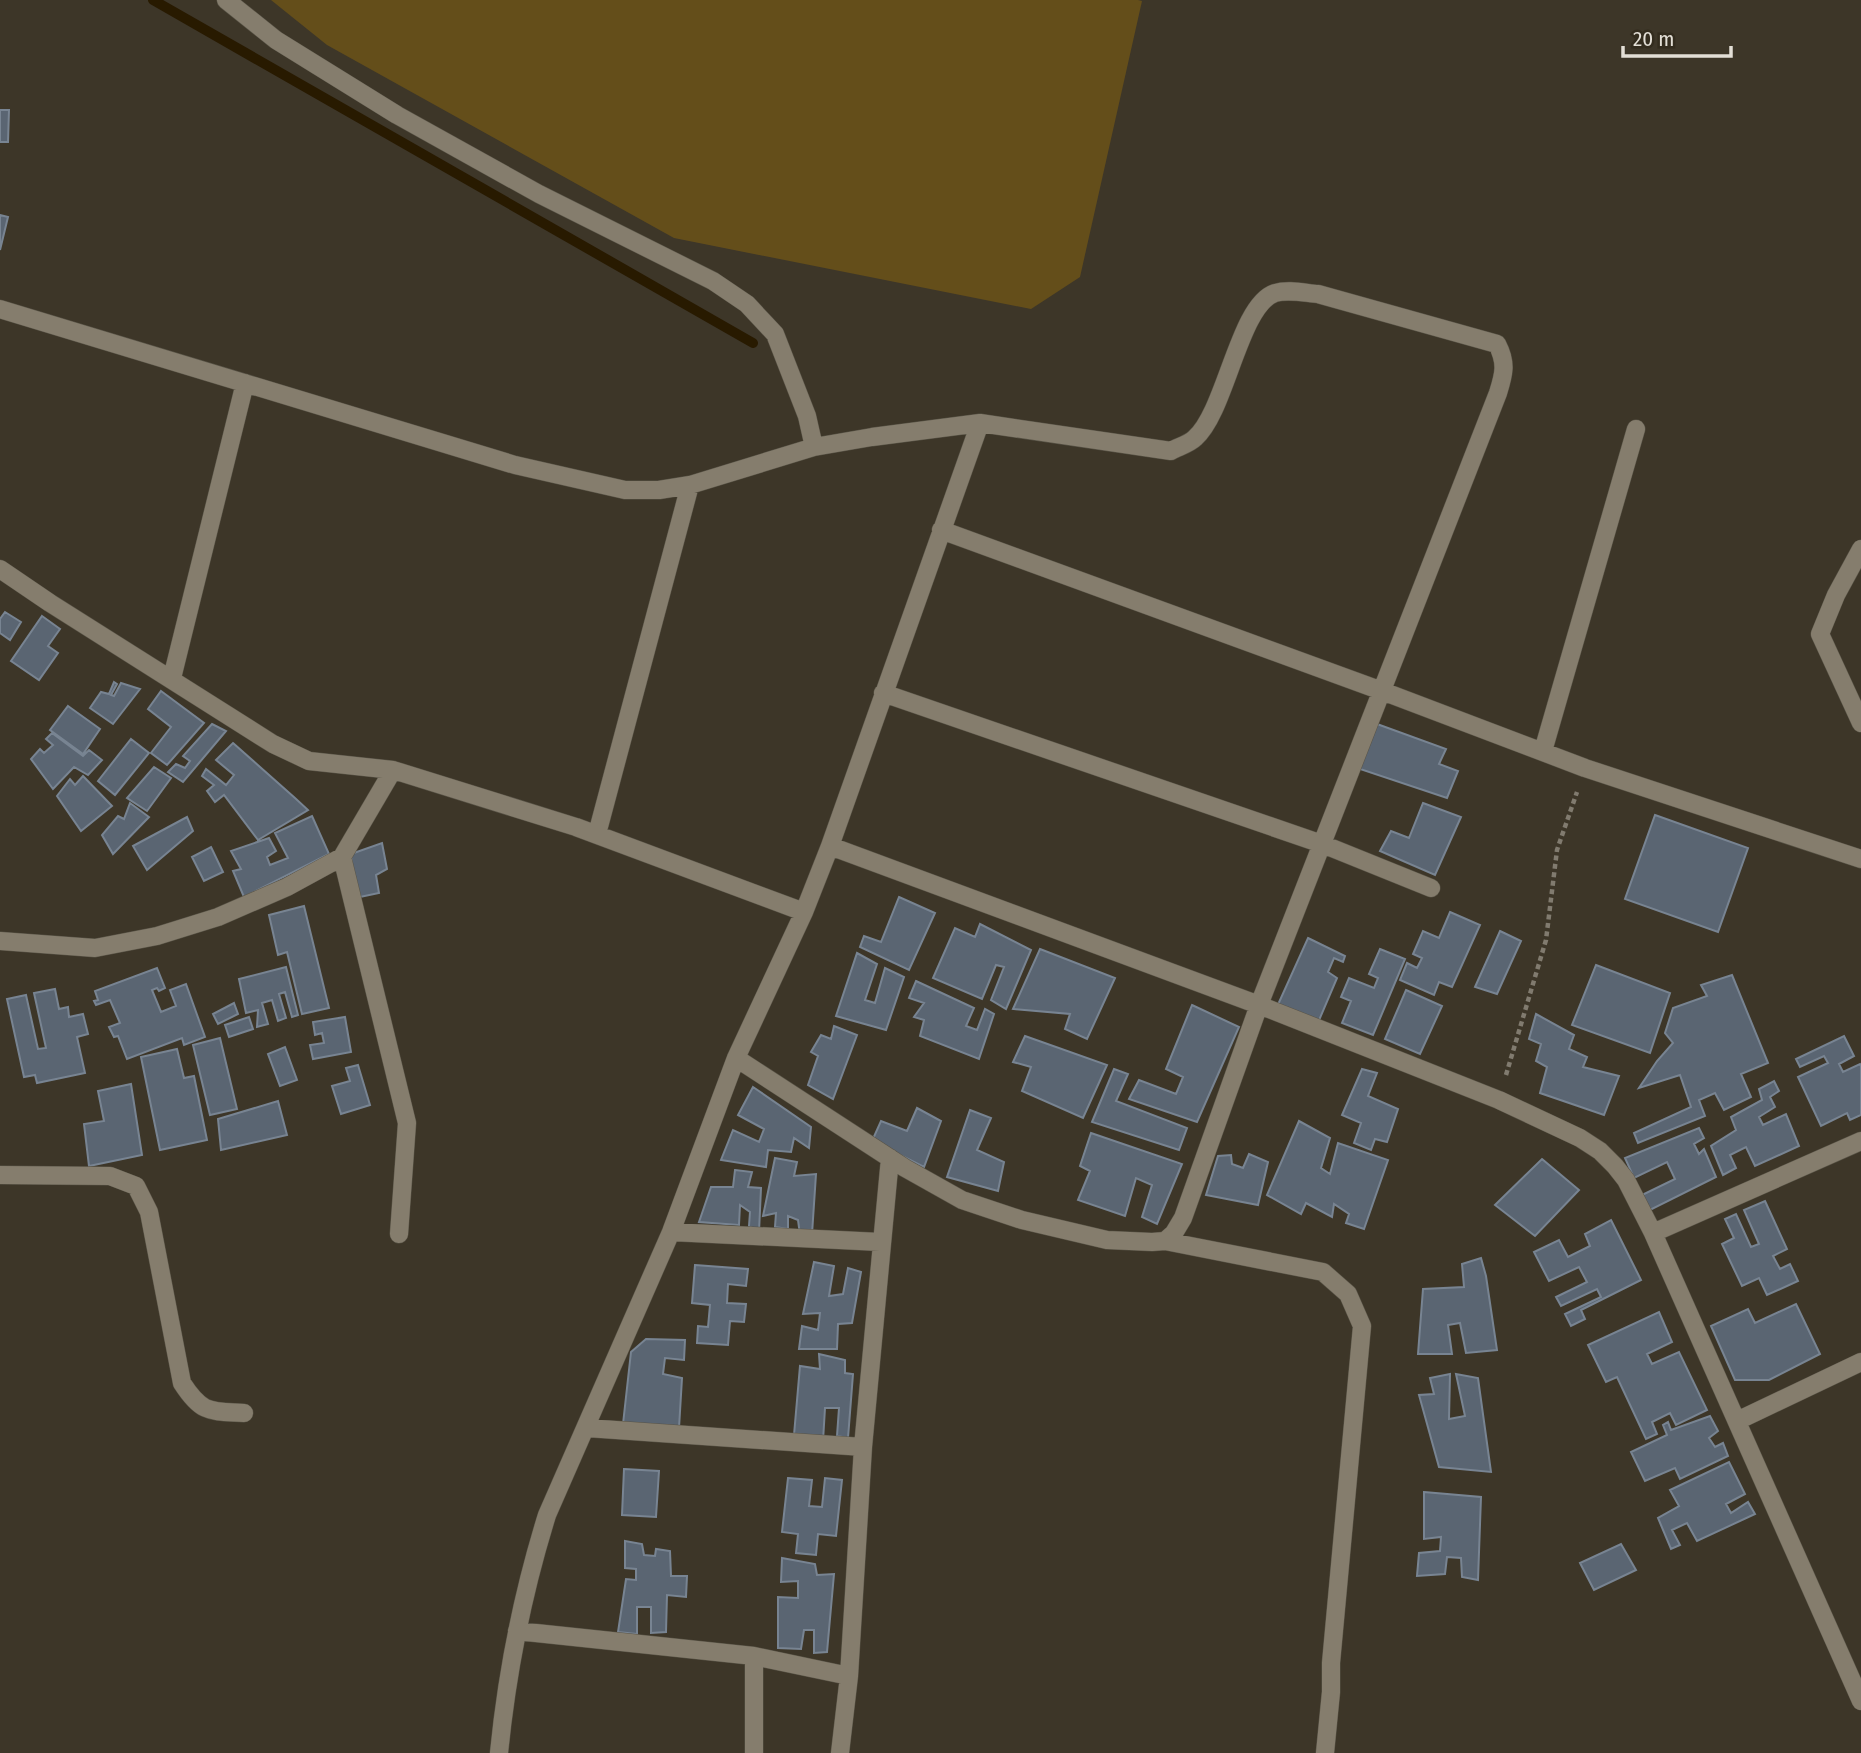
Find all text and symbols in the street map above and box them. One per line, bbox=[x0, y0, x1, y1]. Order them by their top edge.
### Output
scale bar bbox=[1623, 14, 1731, 58]
text: 20 m bbox=[1633, 26, 1674, 52]

